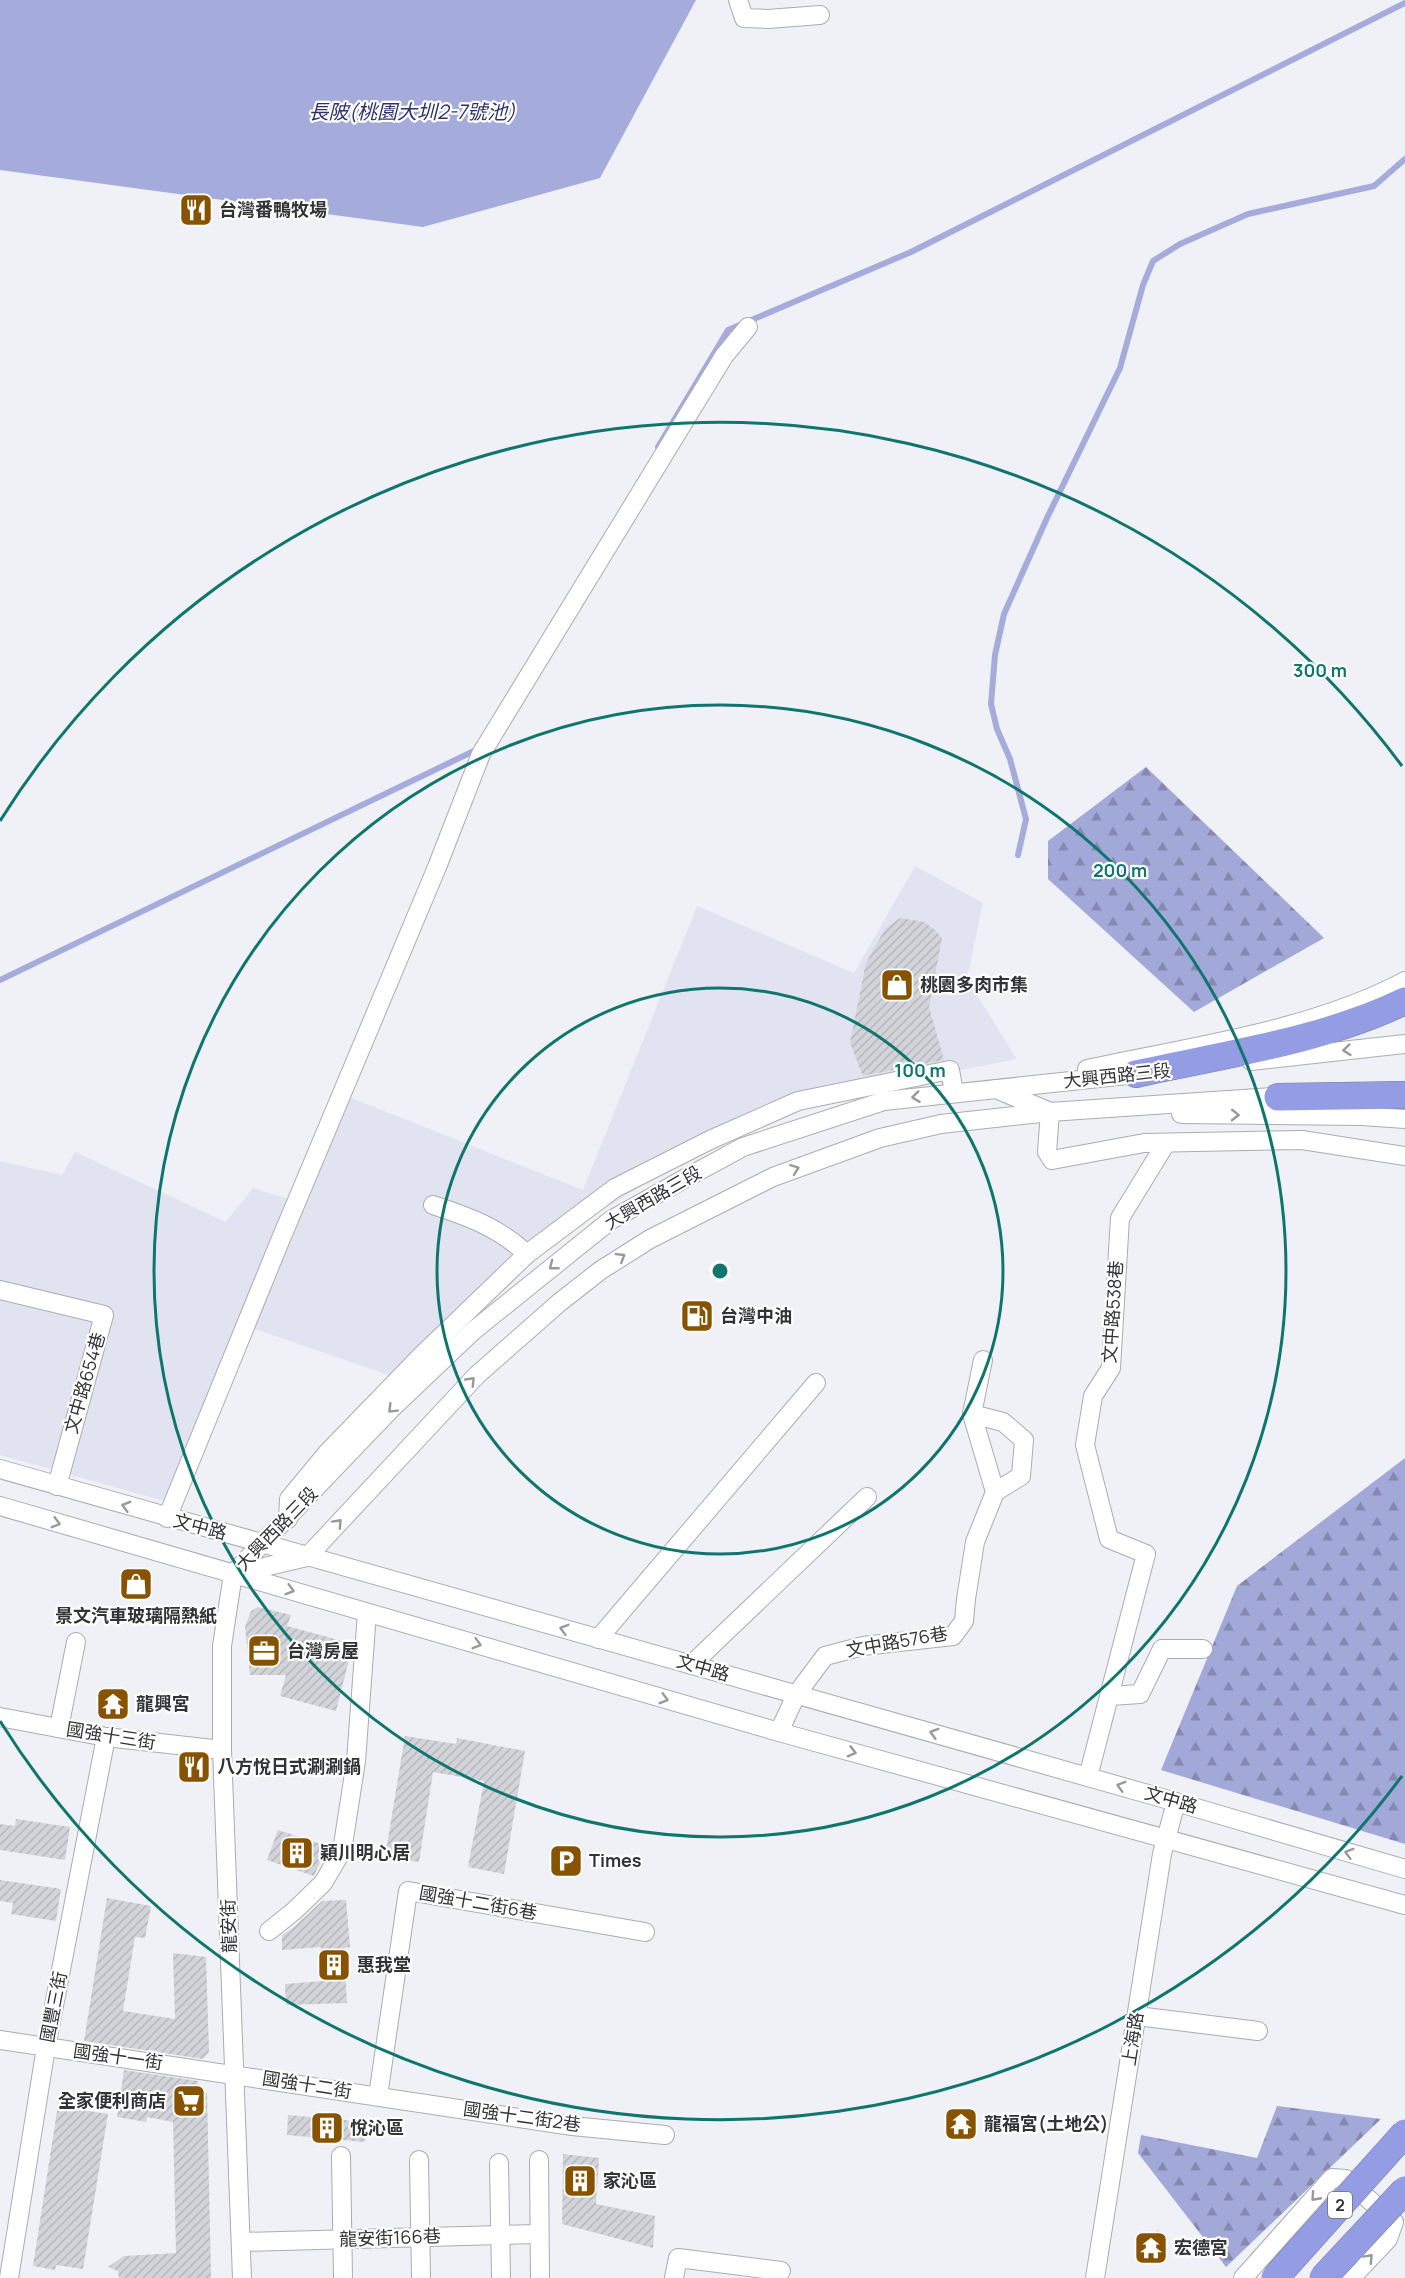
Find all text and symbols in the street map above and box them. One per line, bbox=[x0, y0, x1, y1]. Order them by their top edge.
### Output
water label: 長陂(桃園大圳2-7號池) bbox=[309, 98, 515, 125]
restaurant icon: 台灣番鴨牧場 bbox=[178, 192, 214, 228]
place label: 台灣番鴨牧場 bbox=[219, 197, 327, 221]
text: 300 m bbox=[1293, 658, 1347, 682]
text: 200 m bbox=[1093, 858, 1147, 882]
shop icon: 桃園多肉市集 bbox=[879, 967, 915, 1003]
place label: 桃園多肉市集 bbox=[920, 972, 1028, 996]
one-way arrow bbox=[1342, 1043, 1351, 1056]
street label: 大興西路三段 bbox=[1062, 1057, 1172, 1093]
text: 100 m bbox=[894, 1058, 946, 1082]
one-way arrow bbox=[911, 1090, 920, 1103]
one-way arrow bbox=[1230, 1109, 1239, 1121]
street label: 大興西路三段 bbox=[600, 1160, 705, 1235]
one-way arrow bbox=[789, 1164, 800, 1177]
one-way arrow bbox=[615, 1253, 626, 1264]
one-way arrow bbox=[549, 1258, 560, 1269]
street label: 文中路538巷 bbox=[1096, 1260, 1128, 1364]
centre of rings bbox=[710, 1261, 730, 1281]
fuel station icon: 台灣中油 bbox=[679, 1298, 715, 1334]
place label: 台灣中油 bbox=[720, 1303, 792, 1327]
street label: 文中路654巷 bbox=[58, 1329, 110, 1436]
one-way arrow bbox=[464, 1377, 475, 1387]
one-way arrow bbox=[388, 1402, 399, 1413]
street label: 大興西路三段 bbox=[230, 1481, 322, 1575]
one-way arrow bbox=[121, 1501, 132, 1513]
street label: 文中路 bbox=[171, 1507, 229, 1545]
one-way arrow bbox=[51, 1515, 61, 1528]
one-way arrow bbox=[331, 1520, 342, 1530]
shop icon: 景文汽車玻璃隔熱紙 bbox=[118, 1566, 154, 1602]
one-way arrow bbox=[284, 1583, 294, 1595]
place label: 景文汽車玻璃隔熱紙 bbox=[55, 1603, 217, 1627]
street label: 文中路576巷 bbox=[844, 1620, 949, 1662]
one-way arrow bbox=[559, 1624, 569, 1637]
office icon: 台灣房屋 bbox=[246, 1633, 282, 1669]
one-way arrow bbox=[472, 1637, 482, 1650]
place label: 台灣房屋 bbox=[287, 1638, 359, 1662]
street label: 文中路 bbox=[674, 1648, 733, 1686]
temple icon: 龍興宮 bbox=[95, 1686, 131, 1722]
place label: 龍興宮 bbox=[136, 1691, 190, 1715]
one-way arrow bbox=[658, 1692, 669, 1704]
street label: 國強十三街 bbox=[65, 1716, 157, 1754]
one-way arrow bbox=[929, 1728, 940, 1740]
one-way arrow bbox=[846, 1745, 857, 1757]
restaurant icon: 八方悅日式涮涮鍋 bbox=[176, 1749, 212, 1785]
place label: 八方悅日式涮涮鍋 bbox=[217, 1754, 361, 1778]
street label: 文中路 bbox=[1142, 1780, 1201, 1818]
one-way arrow bbox=[1117, 1781, 1127, 1793]
building icon: 穎川明心居 bbox=[279, 1835, 315, 1871]
place label: 穎川明心居 bbox=[320, 1840, 410, 1864]
parking icon: Times bbox=[548, 1843, 584, 1879]
place label: Times bbox=[589, 1848, 642, 1872]
one-way arrow bbox=[1344, 1848, 1355, 1860]
street label: 國強十二街6巷 bbox=[417, 1880, 539, 1924]
street label: 龍安街 bbox=[215, 1899, 241, 1953]
building icon: 惠我堂 bbox=[316, 1947, 352, 1983]
place label: 惠我堂 bbox=[357, 1952, 411, 1976]
street label: 國豐三街 bbox=[34, 1969, 72, 2044]
street label: 上海路 bbox=[1116, 2010, 1148, 2067]
street label: 國強十一街 bbox=[72, 2038, 164, 2074]
street label: 國強十二街 bbox=[261, 2065, 353, 2103]
supermarket icon: 全家便利商店 bbox=[171, 2083, 207, 2119]
place label: 全家便利商店 bbox=[58, 2088, 166, 2112]
street label: 國強十二街2巷 bbox=[462, 2096, 582, 2136]
temple icon: 龍福宮(土地公) bbox=[943, 2106, 979, 2142]
building icon: 悅沁區 bbox=[309, 2110, 345, 2146]
place label: 龍福宮(土地公) bbox=[984, 2111, 1108, 2135]
place label: 悅沁區 bbox=[350, 2115, 404, 2139]
building icon: 家沁區 bbox=[562, 2163, 598, 2199]
place label: 家沁區 bbox=[603, 2168, 657, 2192]
one-way arrow bbox=[1312, 2189, 1323, 2200]
road number: 2 bbox=[1328, 2192, 1352, 2218]
street label: 龍安街166巷 bbox=[339, 2223, 441, 2251]
temple icon: 宏德宮 bbox=[1133, 2230, 1169, 2266]
place label: 宏德宮 bbox=[1174, 2235, 1228, 2259]
one-way arrow bbox=[1362, 2255, 1373, 2266]

